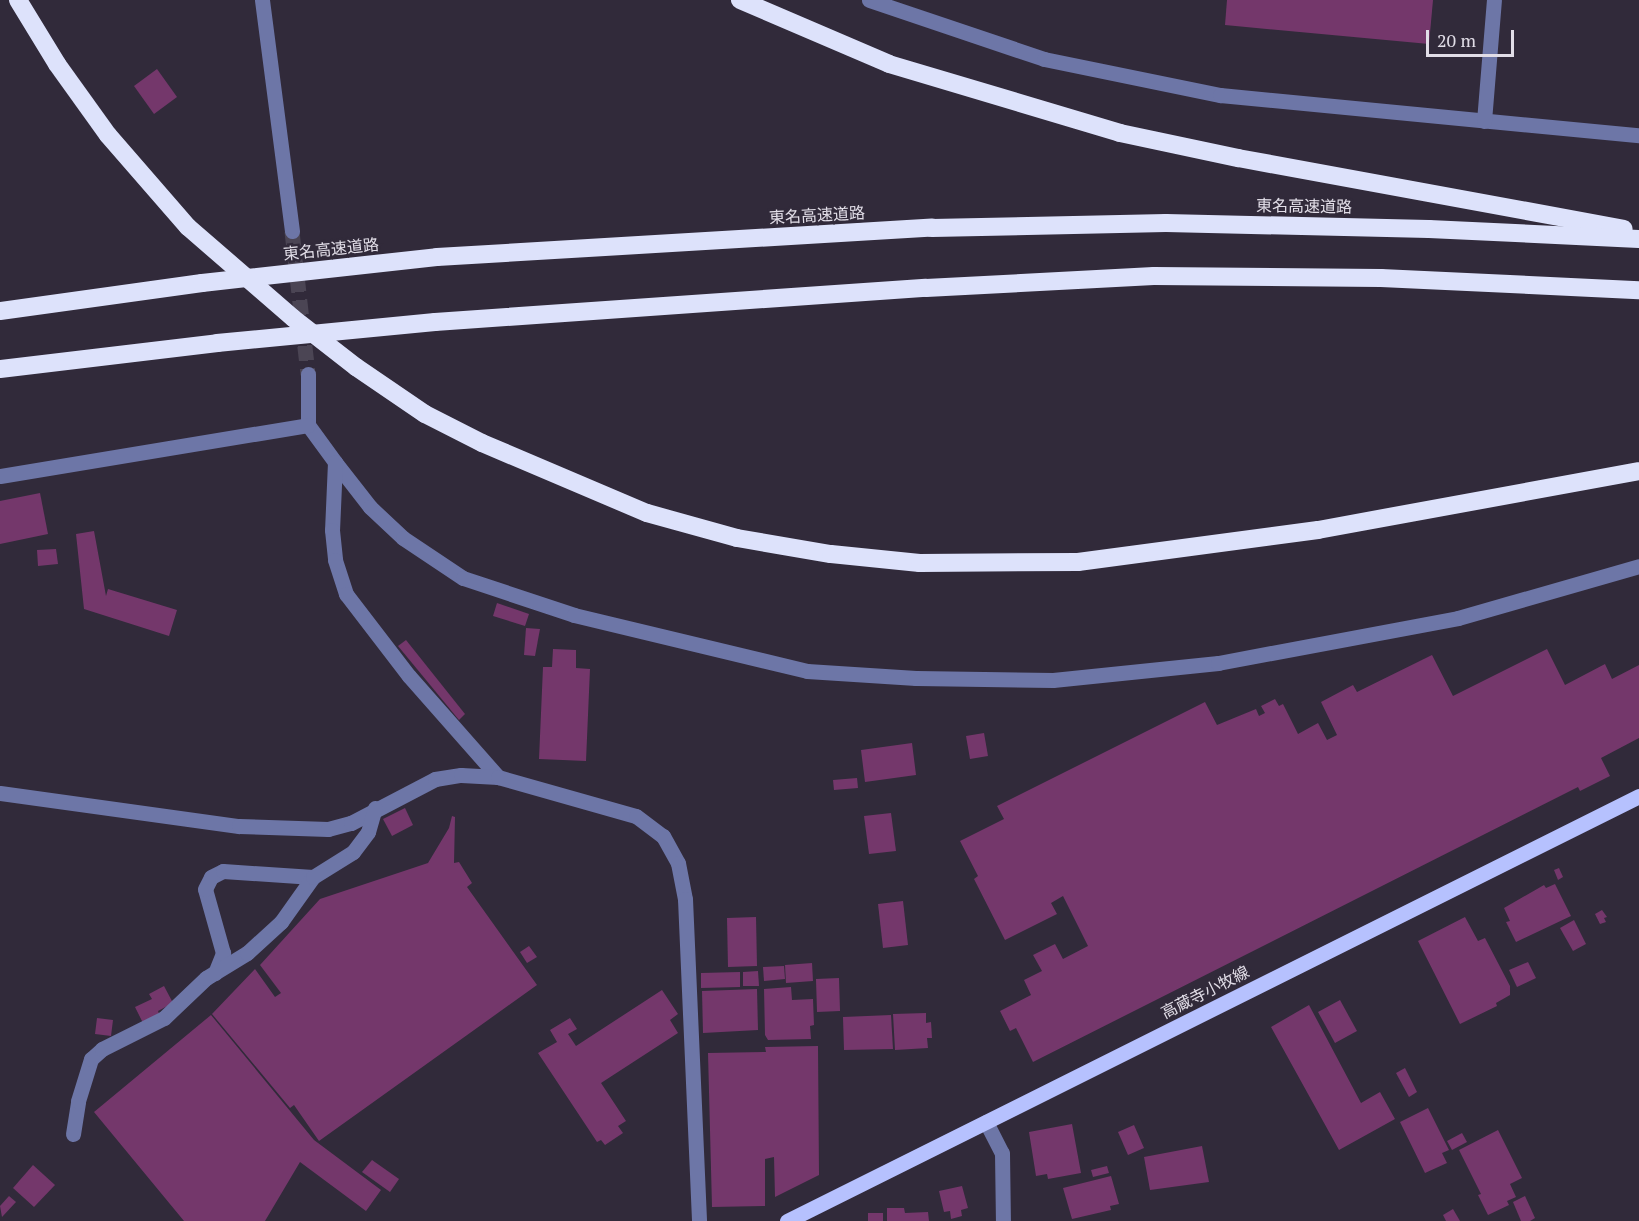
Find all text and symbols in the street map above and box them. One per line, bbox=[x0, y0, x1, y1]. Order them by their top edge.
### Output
scale bar bbox=[1429, 18, 1518, 56]
text: 20 m bbox=[1437, 28, 1476, 52]
street label: 東名高速道路 bbox=[1256, 196, 1352, 216]
street label: 東名高速道路 bbox=[769, 203, 865, 227]
street label: 東名高速道路 bbox=[282, 234, 380, 264]
street label: 高蔵寺小牧線 bbox=[1158, 962, 1252, 1022]

